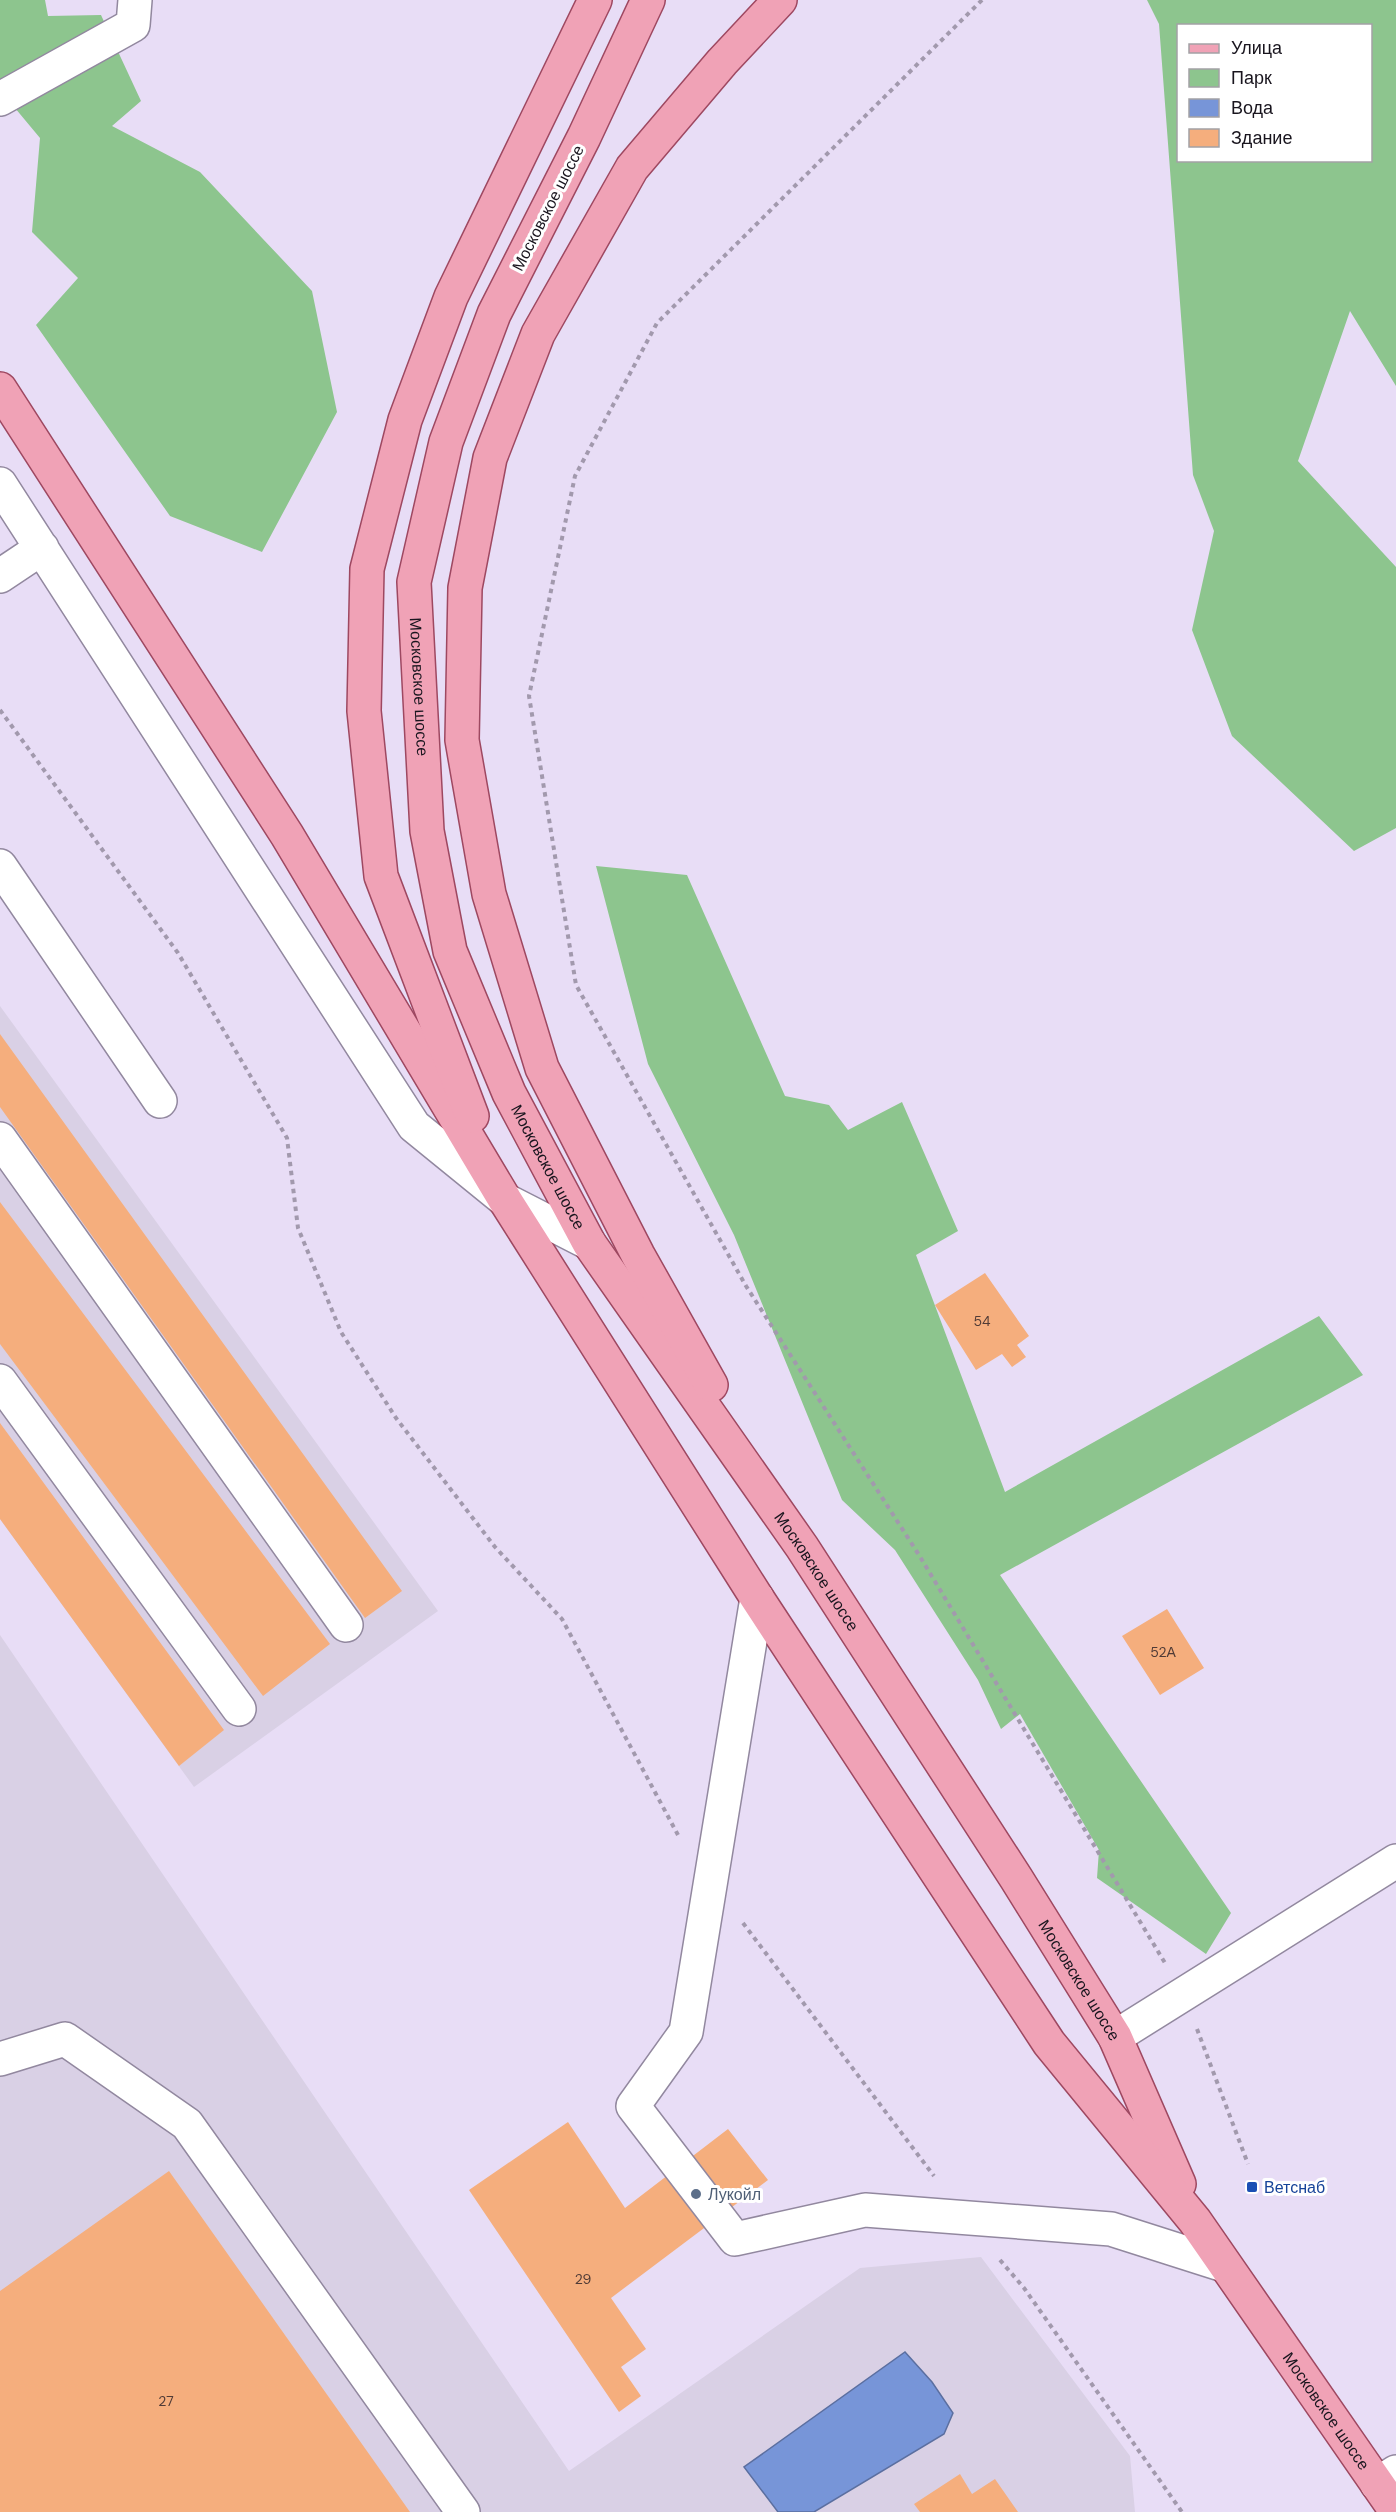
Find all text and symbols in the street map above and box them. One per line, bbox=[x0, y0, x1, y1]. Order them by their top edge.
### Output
legend bbox=[1177, 24, 1372, 162]
text: Улица bbox=[1231, 36, 1283, 60]
text: Парк bbox=[1231, 66, 1272, 90]
text: Вода bbox=[1231, 96, 1274, 120]
text: Здание bbox=[1231, 126, 1292, 150]
street label: Московское шоссе bbox=[507, 141, 589, 275]
street label: Московское шоссе bbox=[405, 617, 434, 757]
street label: Московское шоссе bbox=[506, 1101, 590, 1233]
house number: 54 bbox=[973, 1312, 991, 1330]
street label: Московское шоссе bbox=[770, 1507, 864, 1635]
house number: 52А bbox=[1150, 1643, 1177, 1661]
street label: Московское шоссе bbox=[1034, 1916, 1125, 2045]
place label: Ветснаб bbox=[1264, 2177, 1325, 2198]
marker: Ветснаб bbox=[1245, 2180, 1259, 2194]
place label: Лукойл bbox=[708, 2184, 761, 2205]
marker: Лукойл bbox=[689, 2187, 703, 2201]
house number: 29 bbox=[575, 2270, 592, 2288]
street label: Московское шоссе bbox=[1278, 2348, 1375, 2474]
house number: 27 bbox=[158, 2392, 174, 2410]

